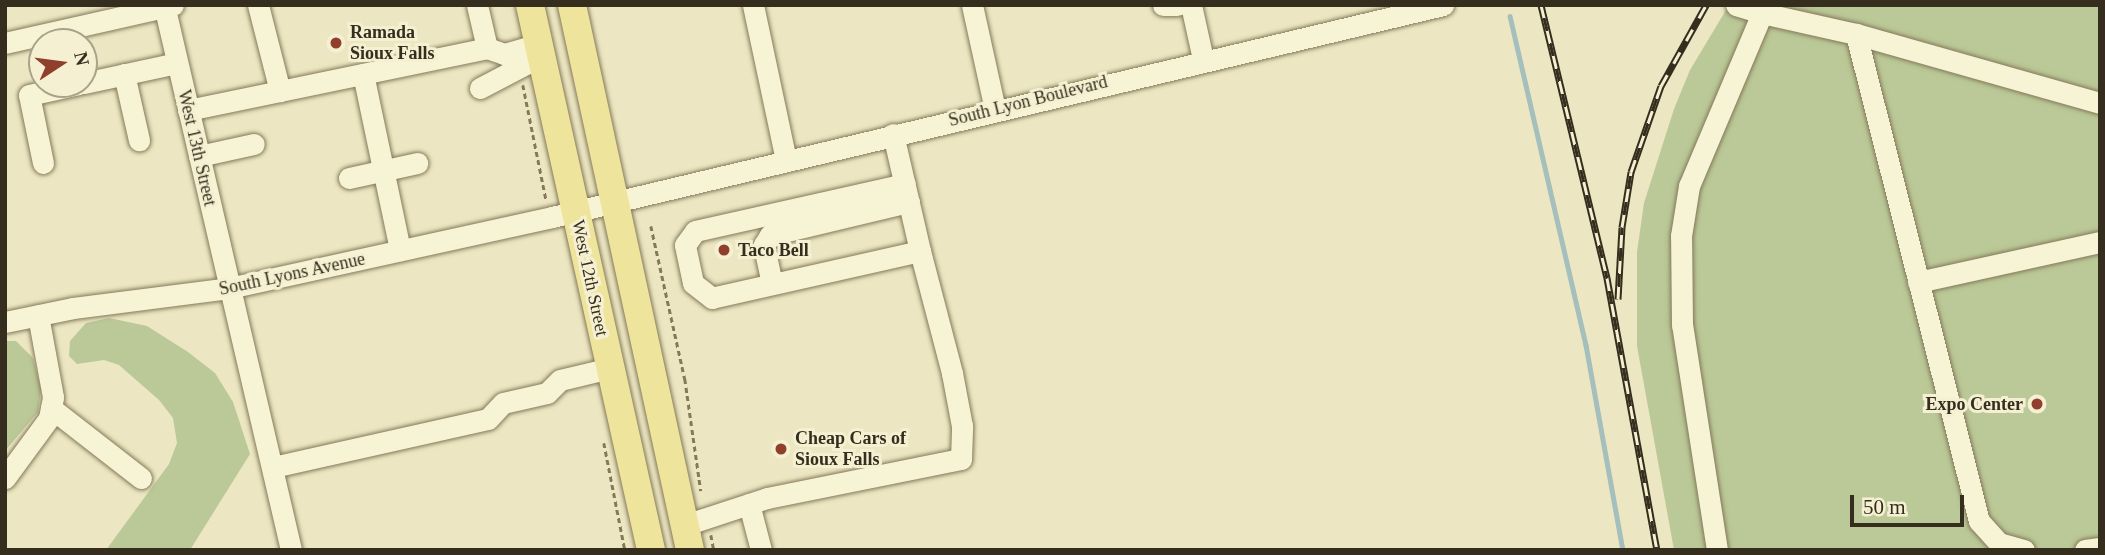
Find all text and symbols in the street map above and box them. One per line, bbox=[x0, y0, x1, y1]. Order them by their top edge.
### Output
place label: Ramada Sioux Falls bbox=[350, 22, 435, 64]
north arrow bbox=[28, 28, 98, 98]
marker: Ramada Sioux Falls bbox=[328, 35, 344, 51]
text: N bbox=[70, 50, 94, 68]
street label: South Lyon Boulevard bbox=[946, 71, 1110, 131]
street label: West 13th Street bbox=[173, 88, 221, 208]
street label: West 12th Street bbox=[567, 218, 613, 338]
place label: Taco Bell bbox=[738, 239, 809, 261]
marker: Taco Bell bbox=[716, 242, 732, 258]
street label: South Lyons Avenue bbox=[217, 248, 367, 300]
place label: Expo Center bbox=[1926, 393, 2023, 415]
marker: Expo Center bbox=[2029, 396, 2045, 412]
place label: Cheap Cars of Sioux Falls bbox=[795, 428, 906, 471]
marker: Cheap Cars of Sioux Falls bbox=[773, 441, 789, 457]
scale bar bbox=[1853, 482, 1967, 526]
text: 50 m bbox=[1863, 495, 1906, 519]

